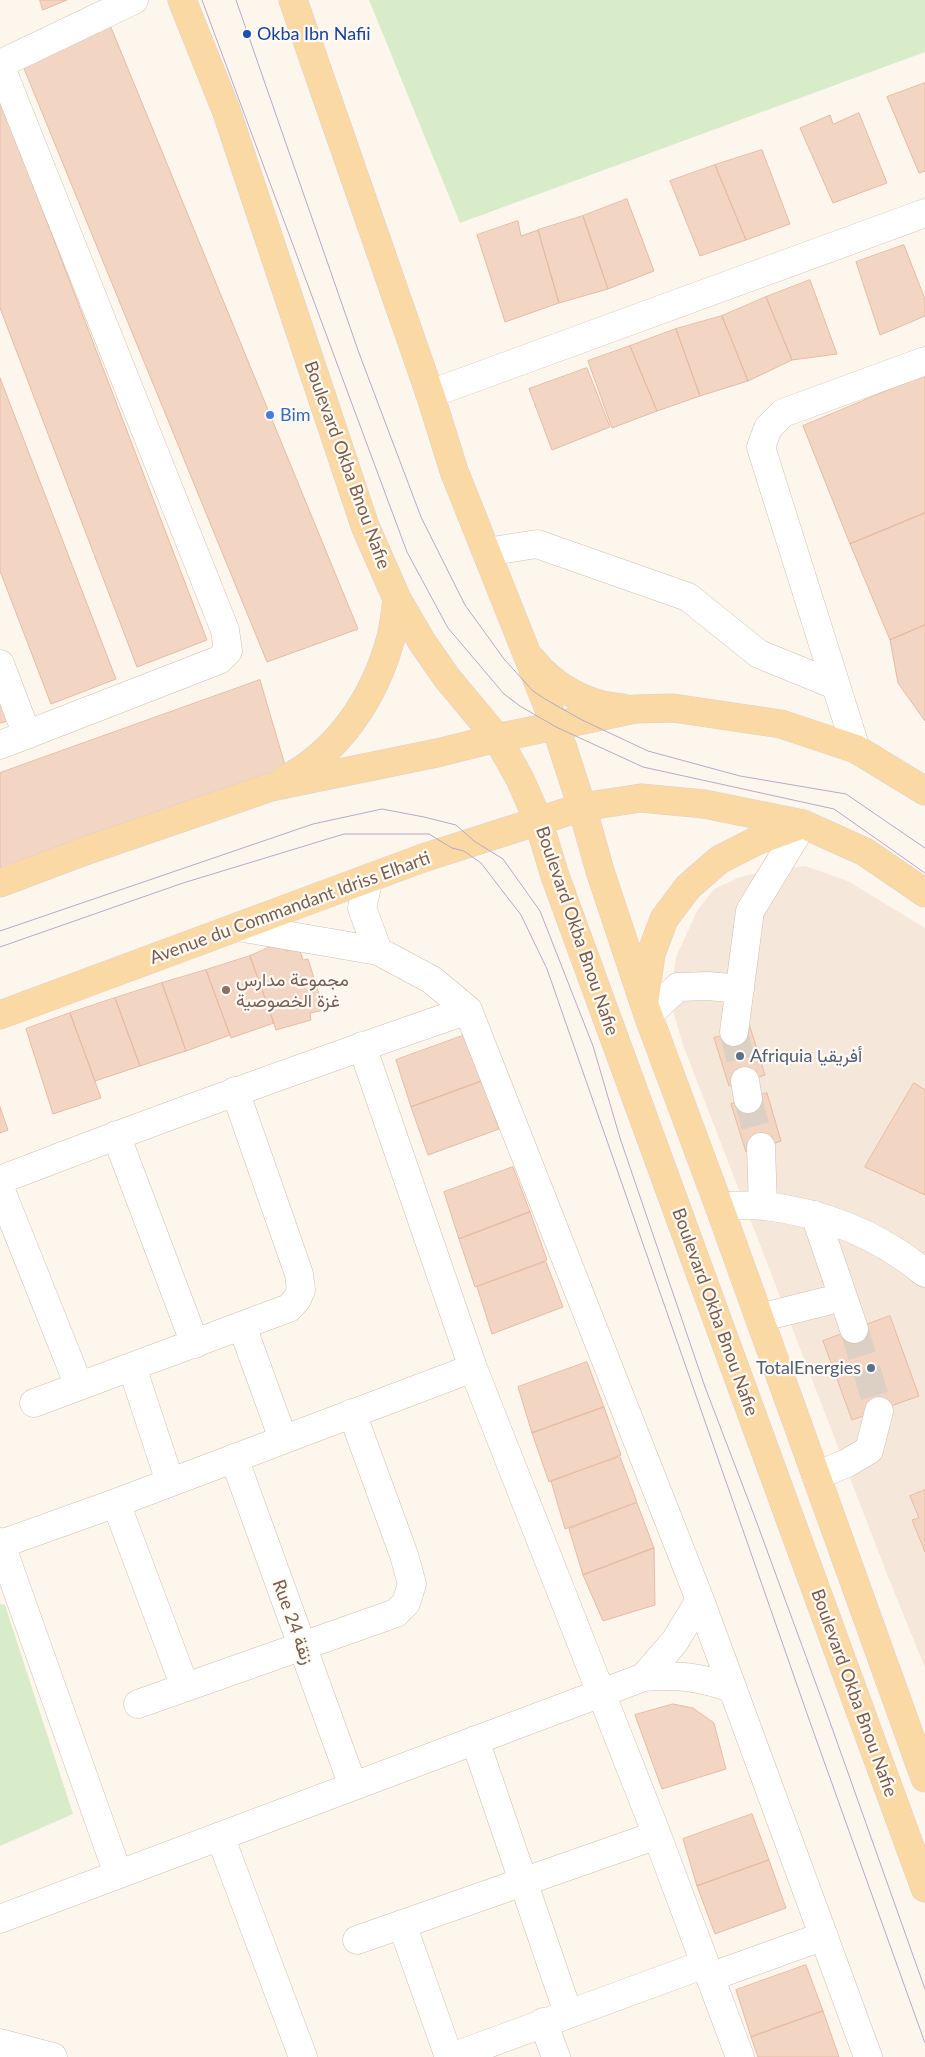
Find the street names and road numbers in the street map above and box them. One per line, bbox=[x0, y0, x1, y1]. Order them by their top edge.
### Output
street label: Boulevard Okba Bnou Nafie bbox=[299, 358, 395, 572]
street label: Boulevard Okba Bnou Nafie bbox=[531, 824, 623, 1038]
street label: Avenue du Commandant Idriss Elharti bbox=[147, 847, 433, 969]
street label: Boulevard Okba Bnou Nafie bbox=[667, 1205, 763, 1419]
street label: Rue 24 زنقة bbox=[268, 1577, 318, 1667]
street label: Boulevard Okba Bnou Nafie bbox=[806, 1586, 902, 1800]

